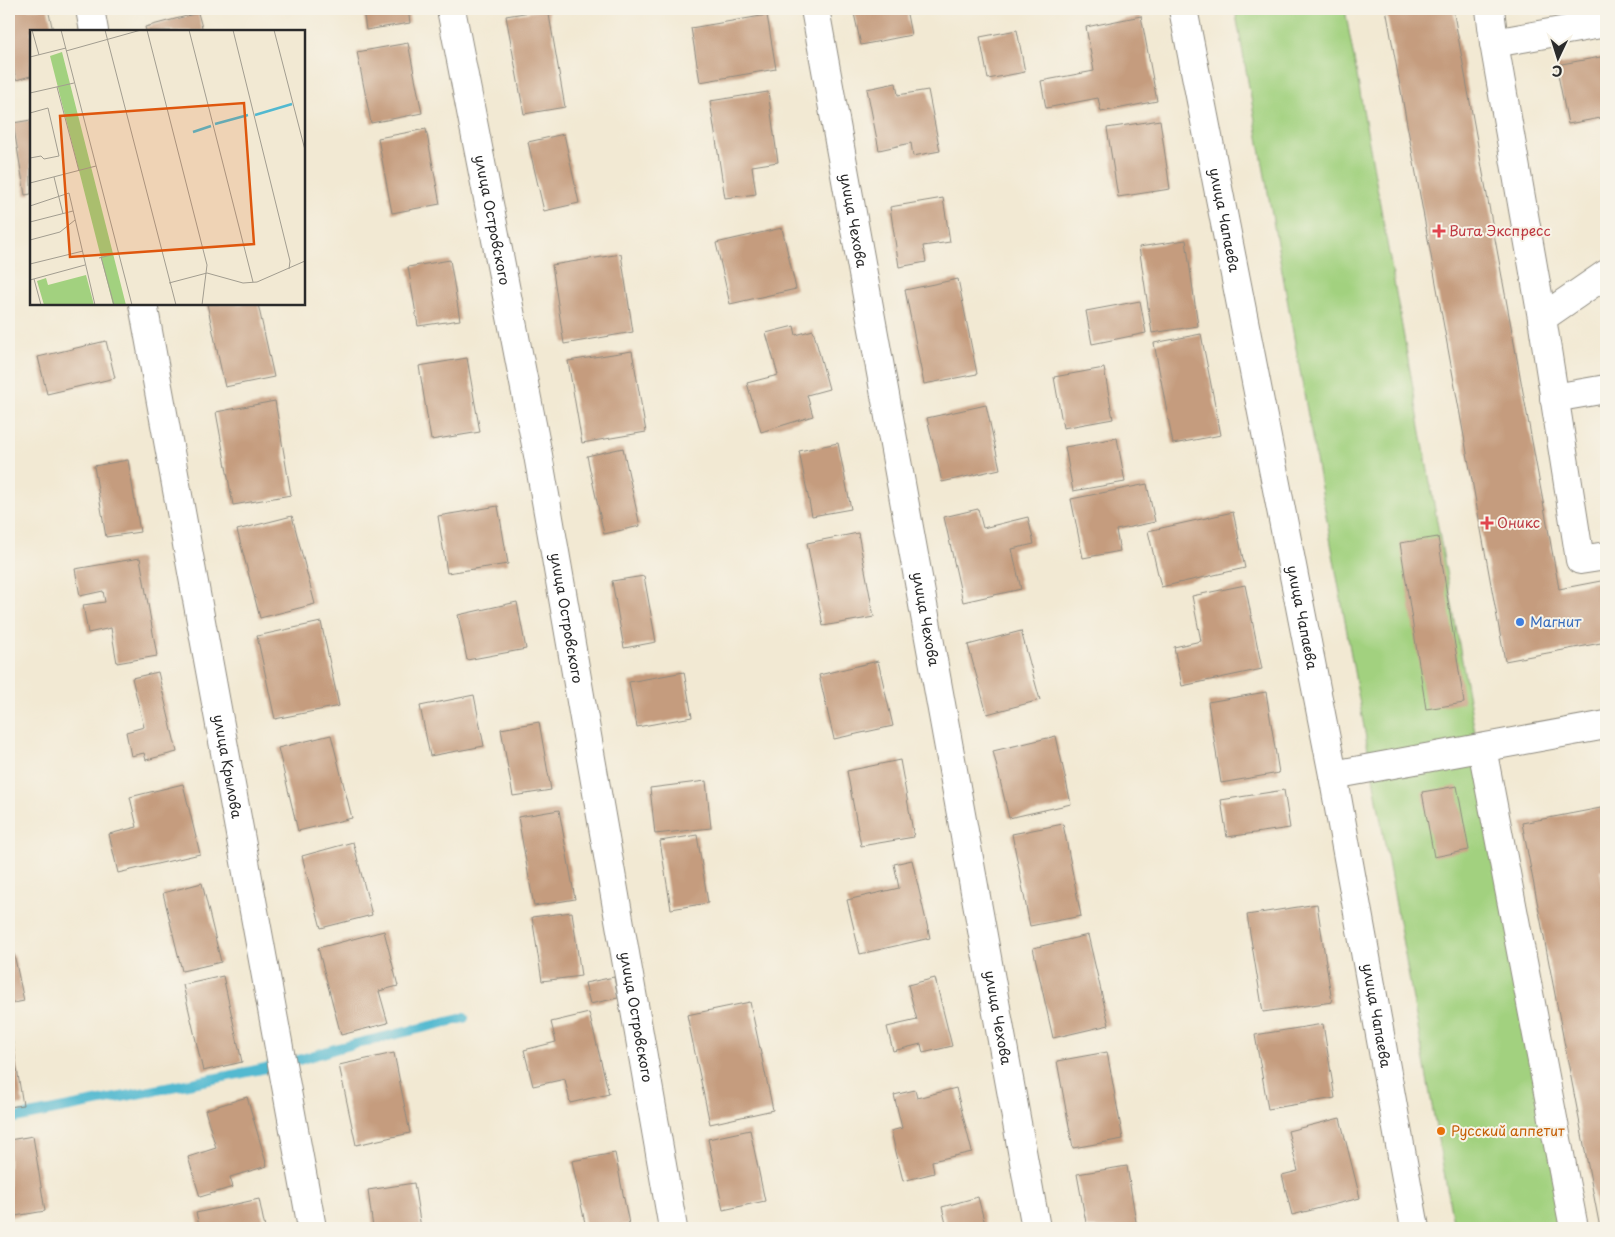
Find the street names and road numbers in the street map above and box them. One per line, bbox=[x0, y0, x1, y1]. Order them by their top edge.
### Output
street label: улица Островского bbox=[470, 153, 516, 287]
street label: улица Чапаева bbox=[1204, 166, 1245, 274]
street label: улица Чехова bbox=[835, 172, 873, 270]
street label: улица Островского bbox=[545, 551, 589, 685]
street label: улица Чапаева bbox=[1282, 563, 1323, 672]
street label: улица Чехова bbox=[907, 570, 945, 668]
street label: улица Крылова bbox=[208, 713, 248, 820]
street label: улица Островского bbox=[615, 950, 658, 1084]
street label: улица Чапаева bbox=[1357, 962, 1397, 1070]
street label: улица Чехова bbox=[979, 969, 1017, 1067]

